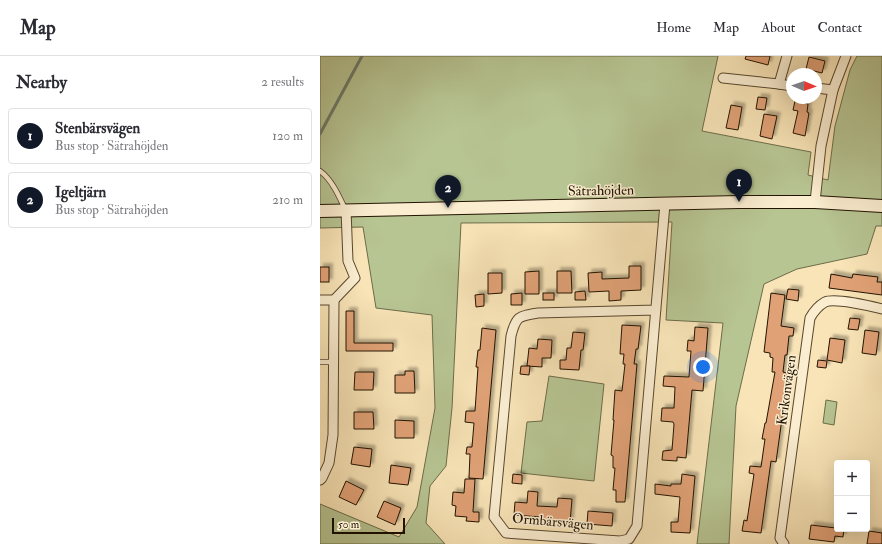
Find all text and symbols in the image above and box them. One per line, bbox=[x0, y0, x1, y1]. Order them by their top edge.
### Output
text: Map bbox=[20, 16, 56, 40]
text: Home bbox=[656, 19, 691, 36]
text: Map bbox=[713, 19, 739, 36]
text: About bbox=[761, 19, 795, 36]
text: Contact bbox=[817, 19, 862, 36]
north arrow bbox=[786, 68, 822, 104]
text: Nearby bbox=[16, 72, 67, 93]
text: 2 results bbox=[261, 74, 304, 90]
text: Stenbärsvägen bbox=[55, 119, 140, 138]
text: 1 bbox=[28, 128, 32, 144]
text: 120 m bbox=[272, 128, 303, 144]
text: Bus stop · Sätrahöjden bbox=[55, 138, 169, 154]
pin: 1 bbox=[726, 169, 752, 202]
pin: 2 bbox=[435, 175, 461, 208]
street label: Sätrahöjden bbox=[568, 181, 634, 200]
text: Igeltjärn bbox=[55, 183, 106, 202]
text: 2 bbox=[27, 192, 33, 208]
text: 210 m bbox=[272, 192, 303, 208]
text: Bus stop · Sätrahöjden bbox=[55, 202, 169, 218]
street label: Krikonvägen bbox=[773, 354, 800, 426]
your location bbox=[693, 357, 713, 377]
map controls bbox=[834, 460, 870, 532]
button: + bbox=[834, 460, 870, 496]
button: − bbox=[834, 496, 870, 532]
street label: Ormbärsvägen bbox=[512, 509, 594, 534]
scale bar bbox=[332, 516, 405, 535]
text: 50 m bbox=[338, 518, 359, 531]

